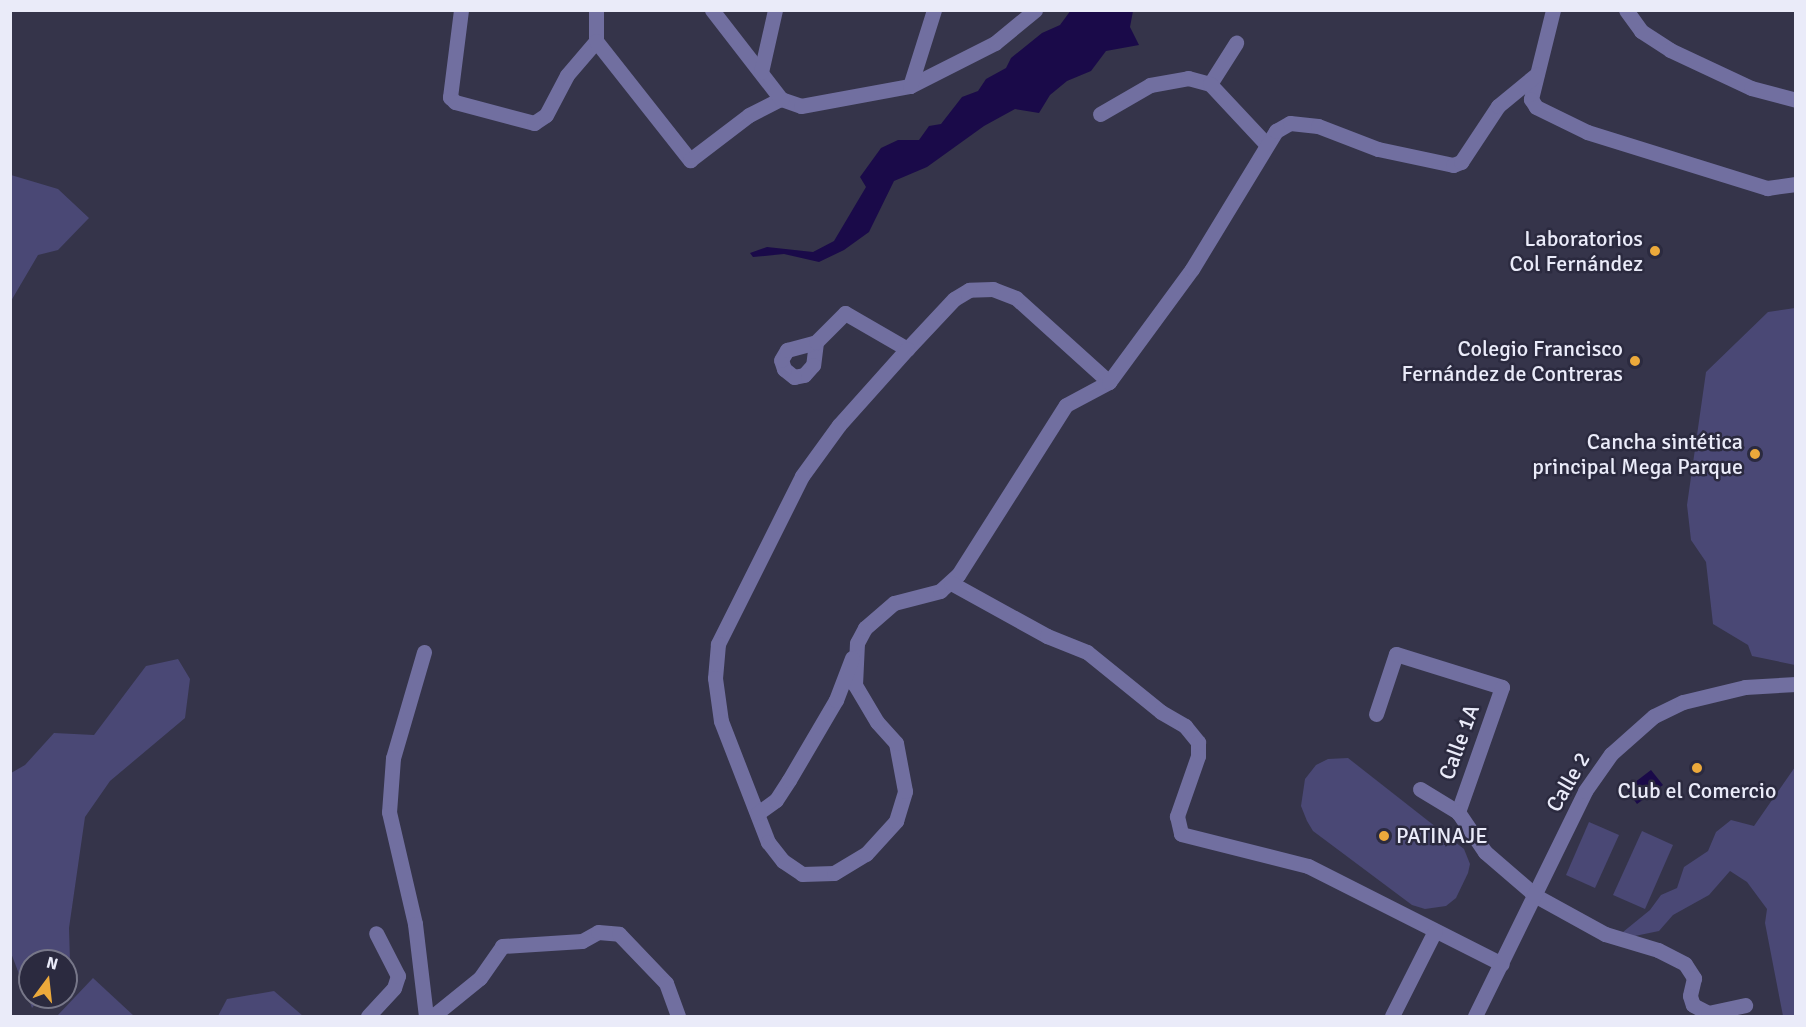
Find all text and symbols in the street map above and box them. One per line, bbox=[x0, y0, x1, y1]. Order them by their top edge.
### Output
place label: Laboratorios Col Fernández bbox=[1510, 225, 1643, 276]
marker: Laboratorios Col Fernández bbox=[1648, 244, 1662, 258]
place label: Colegio Francisco Fernández de Contreras bbox=[1401, 335, 1623, 386]
marker: Colegio Francisco Fernández de Contreras bbox=[1628, 354, 1642, 368]
place label: Cancha sintética principal Mega Parque bbox=[1532, 428, 1743, 480]
marker: Cancha sintética principal Mega Parque bbox=[1748, 447, 1762, 461]
street label: Calle 1A bbox=[1433, 701, 1485, 783]
street label: Calle 2 bbox=[1540, 747, 1596, 817]
marker: Club el Comercio bbox=[1690, 761, 1704, 775]
place label: Club el Comercio bbox=[1617, 778, 1777, 804]
place label: PATINAJE bbox=[1396, 823, 1488, 849]
marker: PATINAJE bbox=[1377, 829, 1391, 843]
north arrow bbox=[18, 949, 78, 1009]
text: N bbox=[44, 952, 60, 975]

